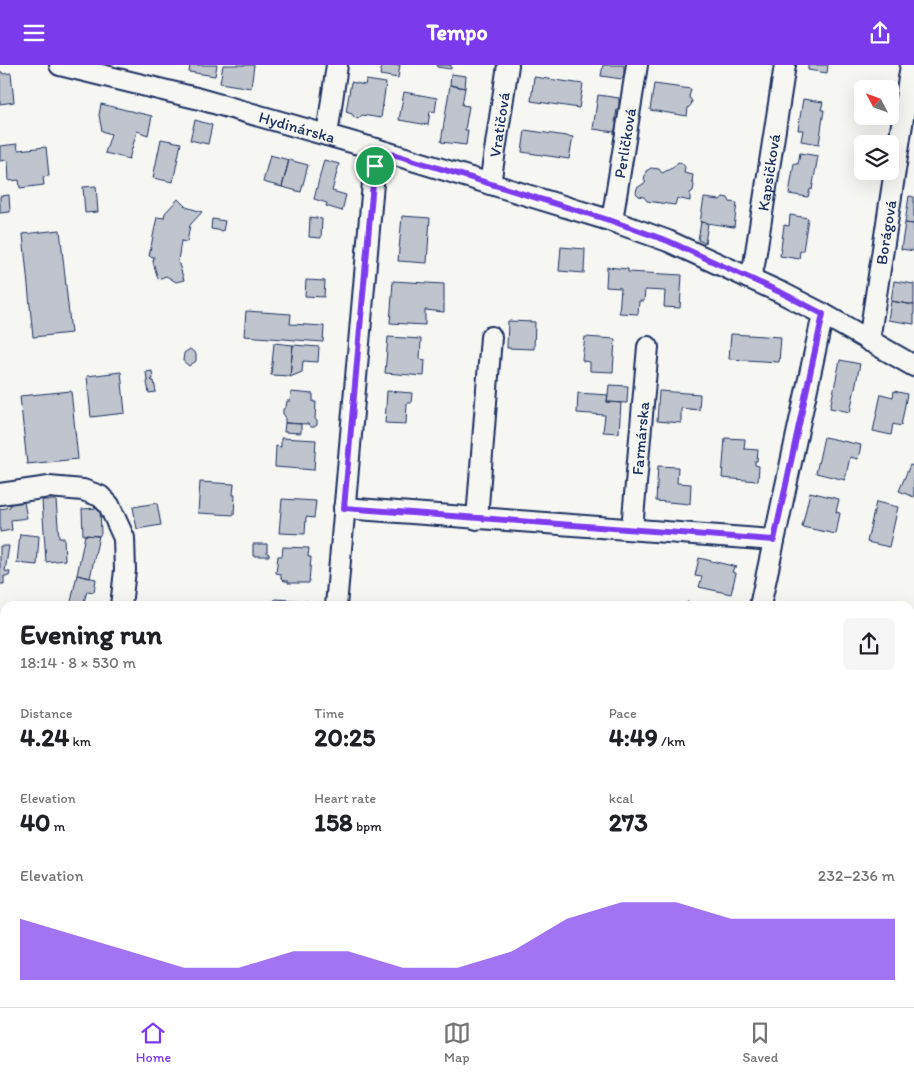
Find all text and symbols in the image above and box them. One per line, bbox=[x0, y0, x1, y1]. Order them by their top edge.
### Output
icon: menu bbox=[20, 19, 48, 47]
text: Tempo bbox=[426, 19, 488, 46]
icon: share bbox=[866, 19, 894, 47]
north arrow bbox=[854, 80, 899, 125]
map controls bbox=[854, 80, 899, 180]
street label: Vratičová bbox=[485, 90, 514, 159]
street label: Perličková bbox=[610, 106, 640, 180]
street label: Hydinárska bbox=[257, 107, 337, 147]
street label: Kapsičková bbox=[753, 132, 784, 212]
button: layers bbox=[854, 135, 899, 180]
pin bbox=[354, 145, 396, 187]
icon: arrive bbox=[361, 152, 389, 180]
street label: Borágová bbox=[872, 198, 900, 266]
street label: Farmárska bbox=[628, 400, 653, 476]
text: Evening run bbox=[20, 617, 162, 651]
button: share bbox=[843, 618, 895, 670]
text: 18:14 · 8 × 530 m bbox=[20, 653, 136, 672]
text: Distance bbox=[20, 705, 72, 722]
text: Time bbox=[314, 705, 344, 722]
text: Pace bbox=[609, 705, 637, 722]
text: 4.24 bbox=[20, 722, 69, 752]
text: 20:25 bbox=[314, 722, 375, 752]
text: 4:49 bbox=[609, 722, 658, 752]
text: km bbox=[69, 733, 91, 750]
text: /km bbox=[658, 733, 685, 750]
text: Elevation bbox=[20, 790, 76, 807]
text: Heart rate bbox=[314, 790, 376, 807]
text: kcal bbox=[609, 790, 634, 807]
text: 40 bbox=[20, 807, 50, 837]
text: 158 bbox=[314, 807, 353, 837]
text: 273 bbox=[609, 807, 648, 837]
text: m bbox=[50, 818, 65, 835]
text: bpm bbox=[353, 818, 382, 835]
text: Elevation bbox=[20, 866, 84, 885]
text: 232–236 m bbox=[818, 866, 895, 885]
tab: Home bbox=[136, 1019, 171, 1066]
tab: Map bbox=[443, 1019, 471, 1066]
tab: Saved bbox=[742, 1019, 778, 1066]

